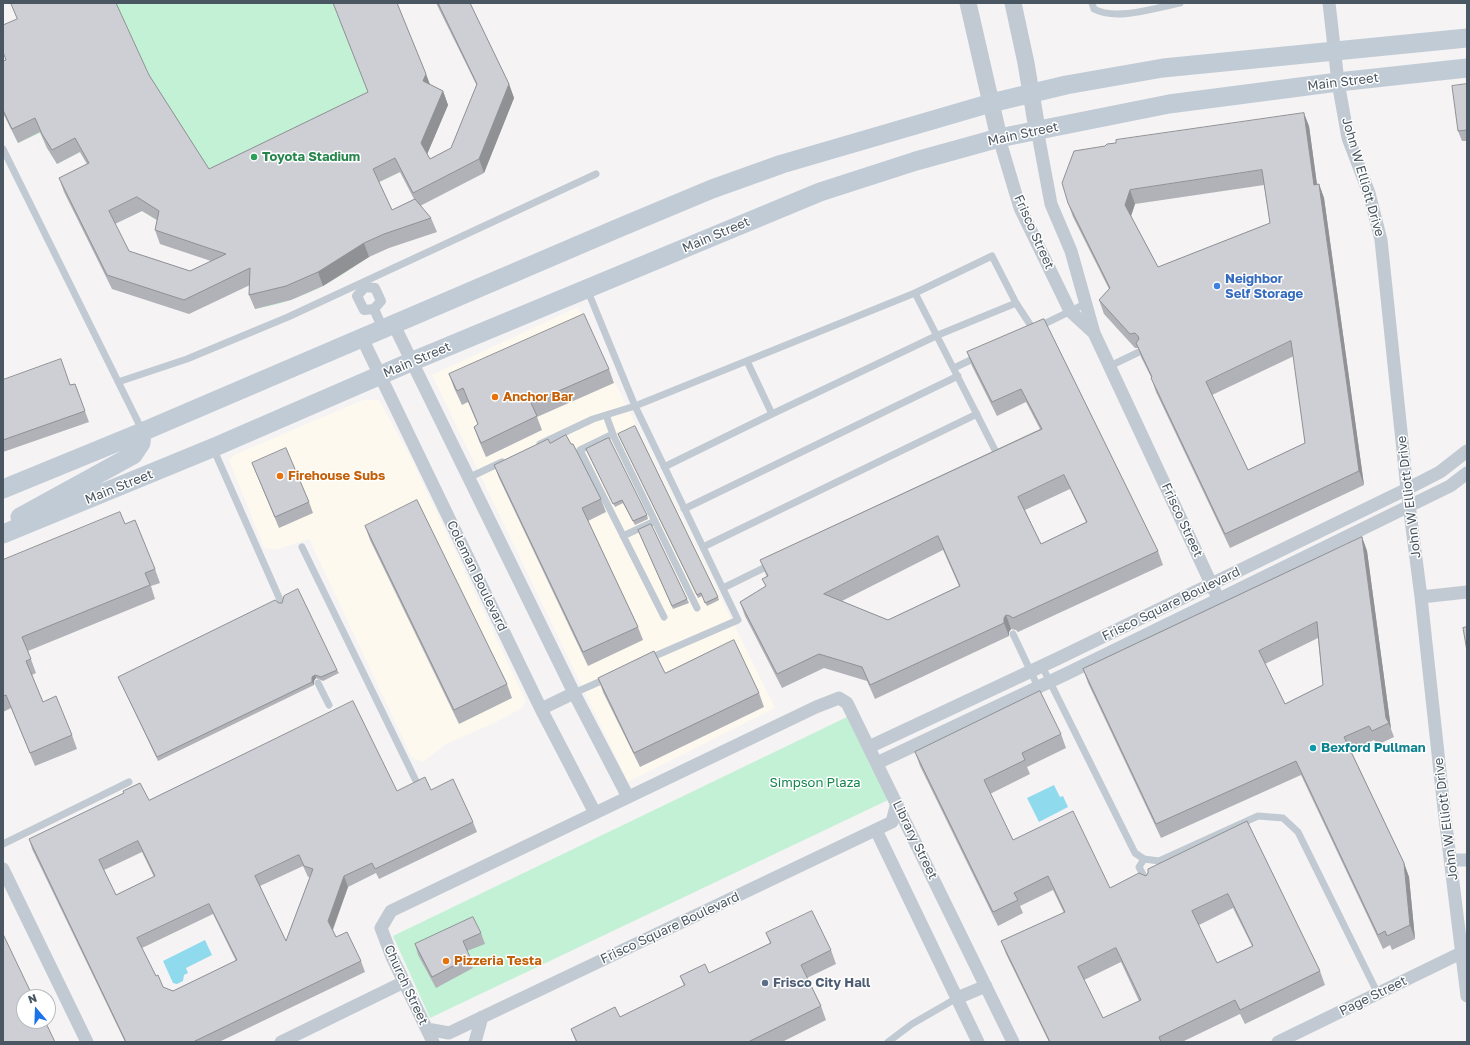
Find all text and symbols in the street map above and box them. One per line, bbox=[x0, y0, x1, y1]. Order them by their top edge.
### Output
street label: Main Street bbox=[1306, 70, 1380, 94]
street label: John W Elliott Drive bbox=[1339, 116, 1387, 238]
street label: Main Street bbox=[986, 119, 1060, 149]
place label: Toyota Stadium bbox=[262, 149, 360, 165]
marker: Toyota Stadium bbox=[249, 152, 259, 162]
street label: Frisco Street bbox=[1011, 192, 1057, 272]
street label: Main Street bbox=[680, 214, 752, 256]
place label: Neighbor Self Storage bbox=[1225, 271, 1303, 302]
marker: Neighbor Self Storage bbox=[1212, 281, 1222, 291]
street label: Main Street bbox=[381, 339, 453, 381]
place label: Anchor Bar bbox=[503, 389, 573, 405]
marker: Anchor Bar bbox=[490, 392, 500, 402]
street label: John W Elliott Drive bbox=[1394, 435, 1424, 559]
street label: Main Street bbox=[83, 466, 155, 508]
place label: Firehouse Subs bbox=[288, 468, 385, 484]
marker: Firehouse Subs bbox=[275, 471, 285, 481]
street label: Frisco Street bbox=[1158, 481, 1206, 559]
street label: Coleman Boulevard bbox=[443, 518, 511, 634]
street label: Frisco Square Boulevard bbox=[1100, 564, 1242, 644]
place label: Bexford Pullman bbox=[1321, 740, 1426, 756]
marker: Bexford Pullman bbox=[1308, 743, 1318, 753]
street label: John W Elliott Drive bbox=[1431, 757, 1461, 881]
park label: Simpson Plaza bbox=[769, 775, 861, 791]
street label: Library Street bbox=[889, 798, 941, 882]
street label: Frisco Square Boulevard bbox=[598, 889, 742, 967]
street label: Church Street bbox=[381, 943, 431, 1027]
place label: Pizzeria Testa bbox=[454, 953, 542, 969]
marker: Pizzeria Testa bbox=[441, 956, 451, 966]
street label: Page Street bbox=[1337, 973, 1409, 1019]
place label: Frisco City Hall bbox=[773, 975, 870, 991]
marker: Frisco City Hall bbox=[760, 978, 770, 988]
north arrow bbox=[16, 989, 56, 1029]
text: N bbox=[26, 991, 38, 1006]

